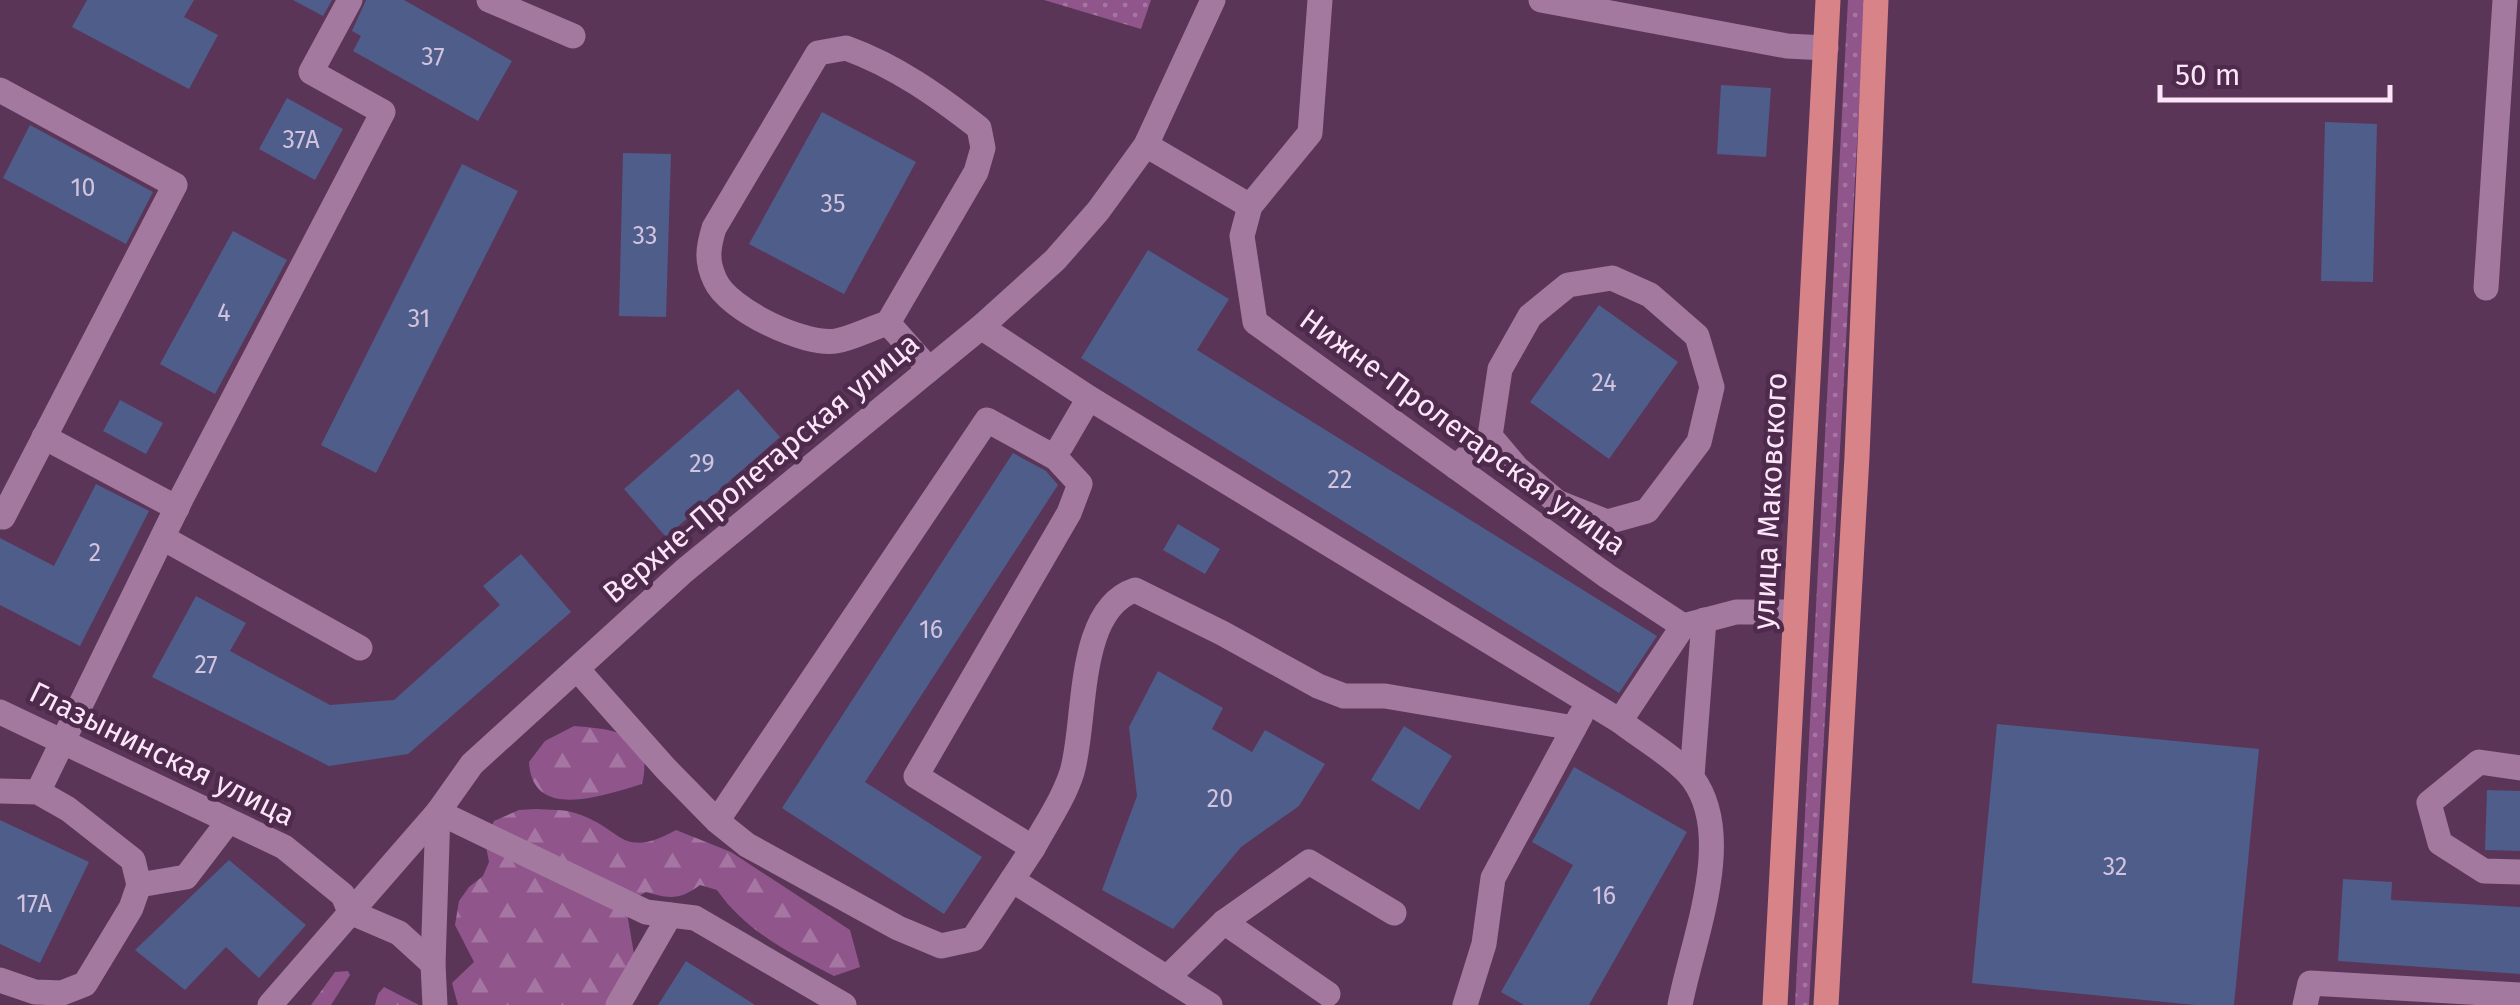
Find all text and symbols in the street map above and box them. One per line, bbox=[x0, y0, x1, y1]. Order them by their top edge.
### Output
scale bar bbox=[2160, 40, 2390, 102]
house number: 37 bbox=[421, 42, 445, 72]
text: 50 m bbox=[2175, 57, 2240, 93]
house number: 37А bbox=[282, 125, 320, 155]
house number: 10 bbox=[71, 173, 95, 203]
house number: 35 bbox=[820, 189, 846, 219]
house number: 33 bbox=[633, 221, 657, 251]
house number: 4 bbox=[217, 298, 231, 328]
street label: Нижне-Пролетарская улица bbox=[1293, 301, 1633, 563]
house number: 31 bbox=[408, 304, 430, 334]
street label: Верхне-Пролетарская улица bbox=[596, 325, 926, 611]
house number: 24 bbox=[1591, 368, 1617, 398]
street label: улица Маковского bbox=[1745, 371, 1795, 631]
house number: 29 bbox=[689, 449, 715, 479]
house number: 22 bbox=[1328, 465, 1352, 495]
house number: 2 bbox=[89, 538, 101, 568]
house number: 16 bbox=[919, 615, 943, 645]
house number: 27 bbox=[194, 650, 218, 680]
street label: Глазынинская улица bbox=[24, 674, 300, 834]
house number: 20 bbox=[1207, 784, 1233, 814]
house number: 32 bbox=[2103, 852, 2127, 882]
house number: 16 bbox=[1592, 881, 1616, 911]
house number: 17А bbox=[16, 889, 52, 919]

